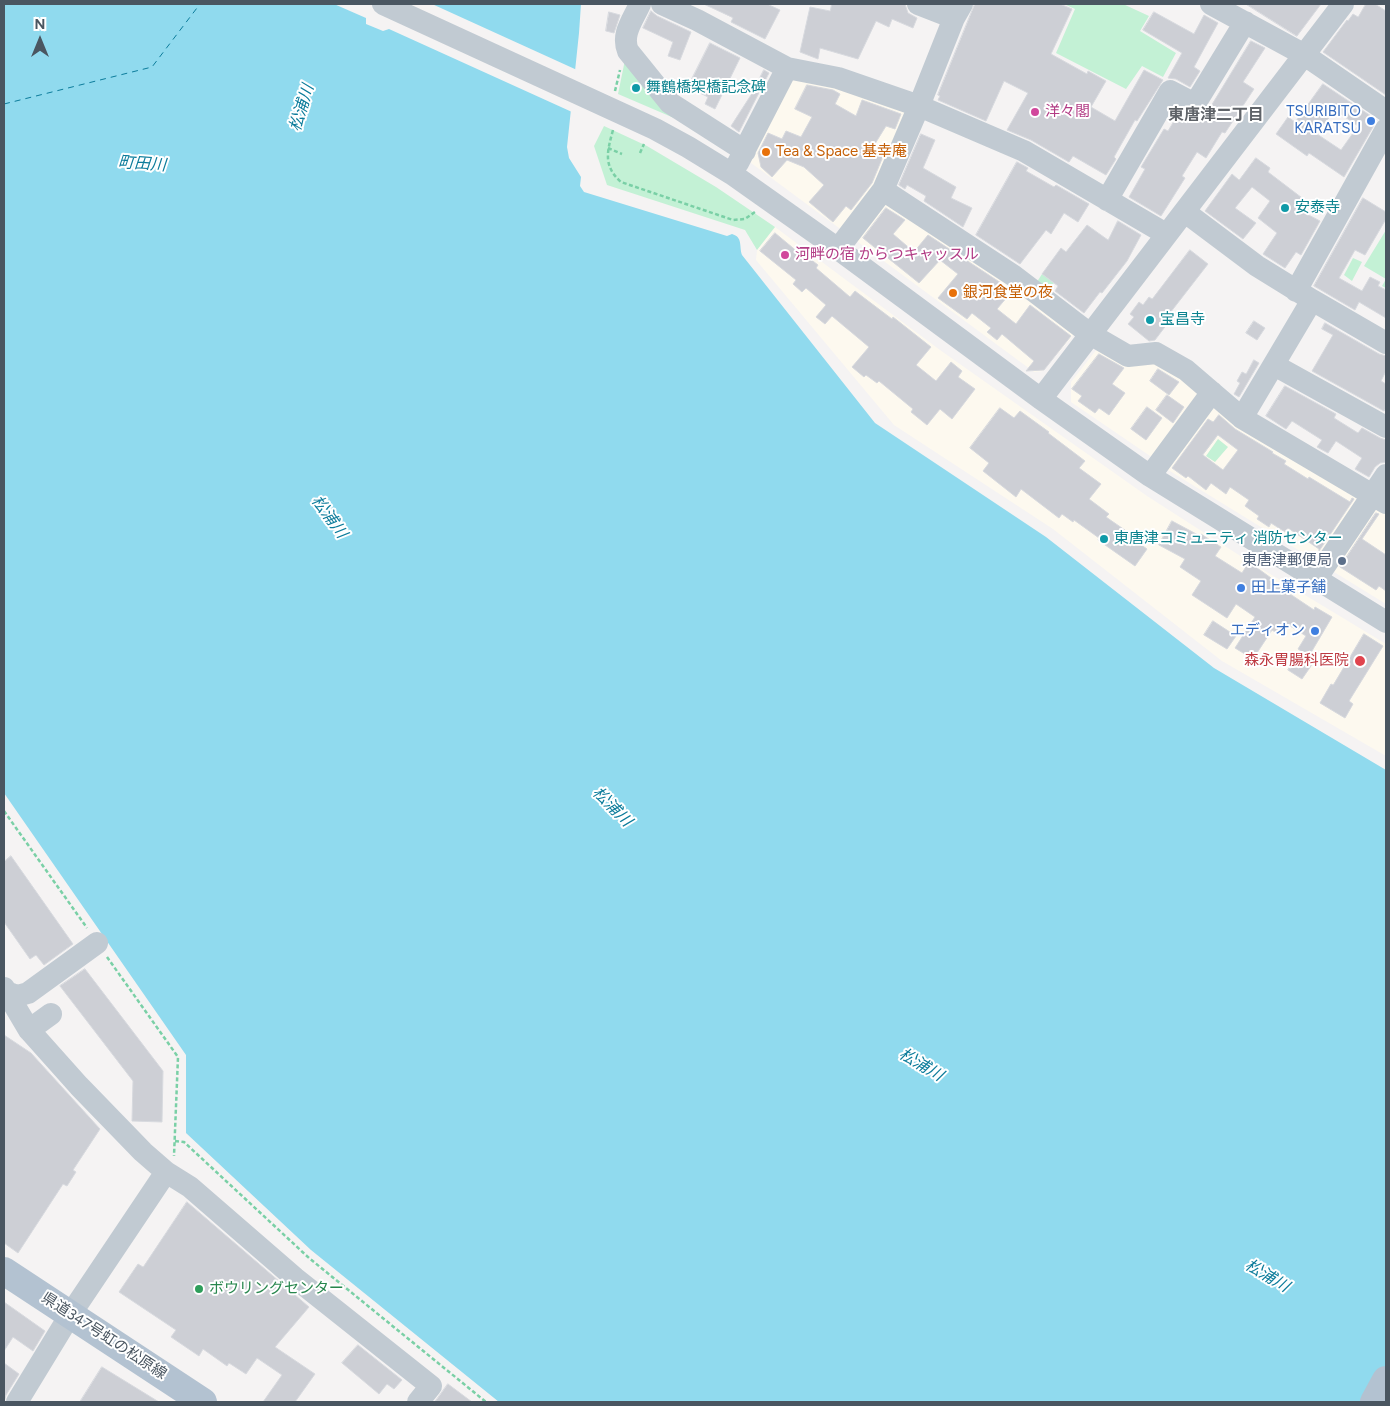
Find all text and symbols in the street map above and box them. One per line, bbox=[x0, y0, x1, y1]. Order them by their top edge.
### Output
north arrow bbox=[15, 15, 65, 65]
text: N bbox=[35, 16, 45, 33]
place label: 舞鶴橋架橋記念碑 bbox=[646, 79, 766, 97]
water label: 松浦川 bbox=[286, 82, 318, 134]
marker: 舞鶴橋架橋記念碑 bbox=[630, 82, 642, 94]
place label: 洋々閣 bbox=[1045, 103, 1090, 121]
place label: TSURIBITO KARATSU bbox=[1286, 103, 1361, 138]
district label: 東唐津二丁目 bbox=[1168, 105, 1264, 125]
marker: 洋々閣 bbox=[1029, 106, 1041, 118]
marker: TSURIBITO KARATSU bbox=[1365, 115, 1377, 127]
place label: Tea & Space 基幸庵 bbox=[776, 143, 907, 161]
marker: Tea & Space 基幸庵 bbox=[760, 146, 772, 158]
water label: 町田川 bbox=[117, 153, 167, 175]
place label: 安泰寺 bbox=[1295, 199, 1340, 217]
marker: 安泰寺 bbox=[1279, 202, 1291, 214]
place label: 河畔の宿 からつキャッスル bbox=[795, 246, 979, 264]
marker: 河畔の宿 からつキャッスル bbox=[779, 249, 791, 261]
place label: 銀河食堂の夜 bbox=[963, 284, 1053, 302]
marker: 銀河食堂の夜 bbox=[947, 287, 959, 299]
place label: 宝昌寺 bbox=[1160, 311, 1205, 329]
marker: 宝昌寺 bbox=[1144, 314, 1156, 326]
water label: 松浦川 bbox=[307, 492, 351, 542]
place label: 東唐津コミュニティ 消防センター bbox=[1114, 530, 1343, 548]
marker: 東唐津コミュニティ 消防センター bbox=[1098, 533, 1110, 545]
place label: 東唐津郵便局 bbox=[1242, 552, 1332, 570]
marker: 東唐津郵便局 bbox=[1336, 555, 1348, 567]
place label: 田上菓子舗 bbox=[1251, 579, 1326, 597]
marker: 田上菓子舗 bbox=[1235, 582, 1247, 594]
place label: エディオン bbox=[1230, 622, 1305, 640]
marker: エディオン bbox=[1309, 625, 1321, 637]
place label: 森永胃腸科医院 bbox=[1244, 652, 1349, 670]
marker: 森永胃腸科医院 bbox=[1353, 654, 1367, 668]
water label: 松浦川 bbox=[588, 783, 636, 831]
water label: 松浦川 bbox=[895, 1044, 947, 1086]
water label: 松浦川 bbox=[1241, 1255, 1293, 1297]
place label: ボウリングセンター bbox=[209, 1280, 344, 1298]
marker: ボウリングセンター bbox=[193, 1283, 205, 1295]
street label: 県道347号虹の松原線 bbox=[38, 1289, 170, 1383]

